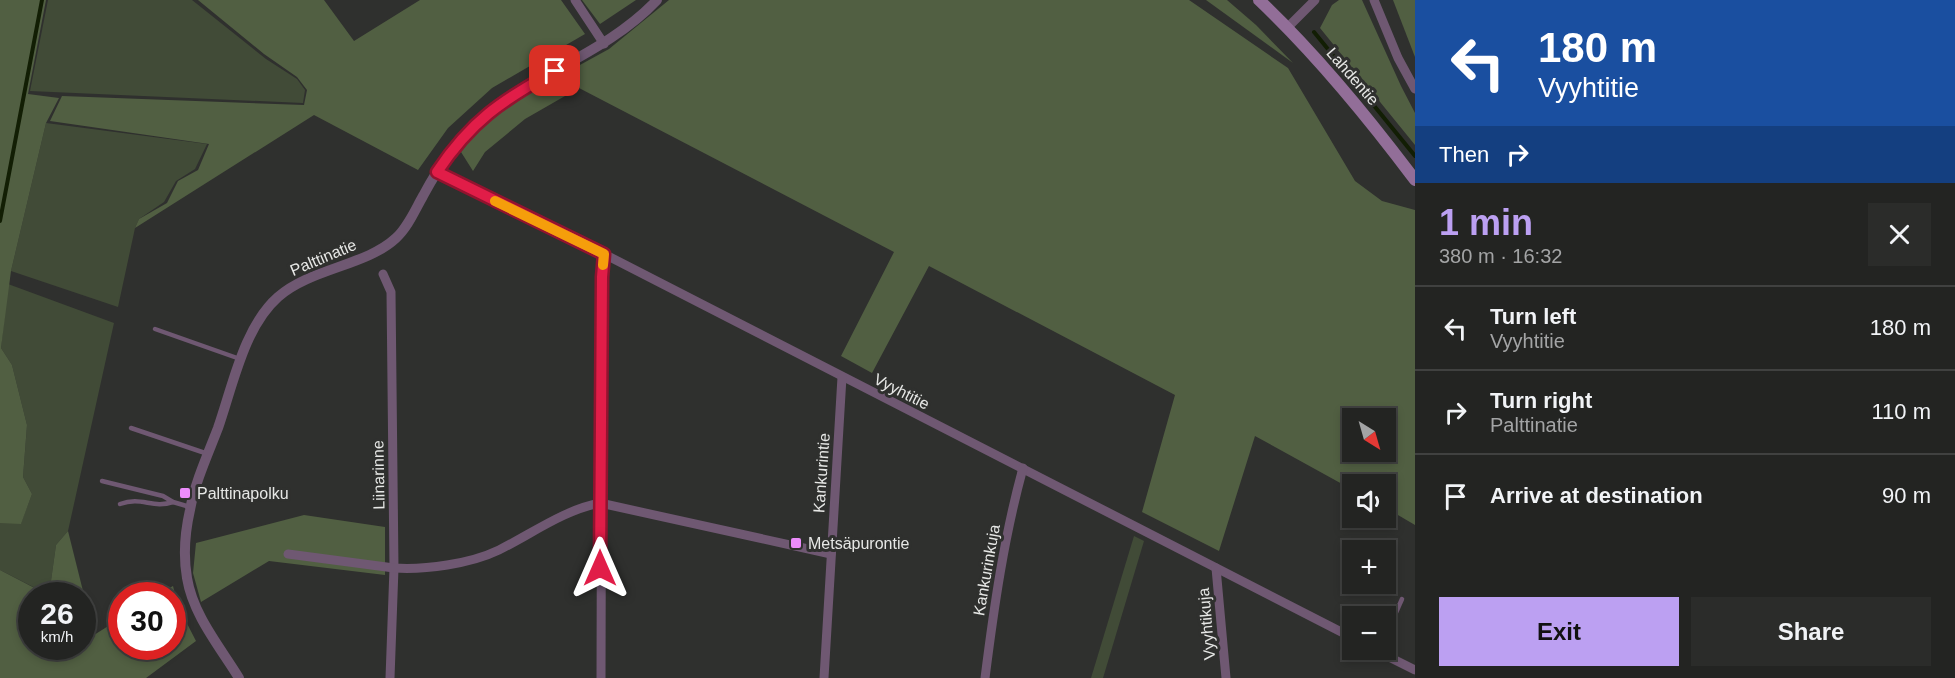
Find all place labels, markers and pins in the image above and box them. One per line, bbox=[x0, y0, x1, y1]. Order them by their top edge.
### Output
pin bbox=[529, 45, 580, 96]
place label: Palttinapolku bbox=[197, 485, 289, 502]
marker: Palttinapolku bbox=[178, 486, 192, 500]
place label: Metsäpurontie bbox=[808, 535, 909, 552]
marker: Metsäpurontie bbox=[789, 536, 803, 550]

